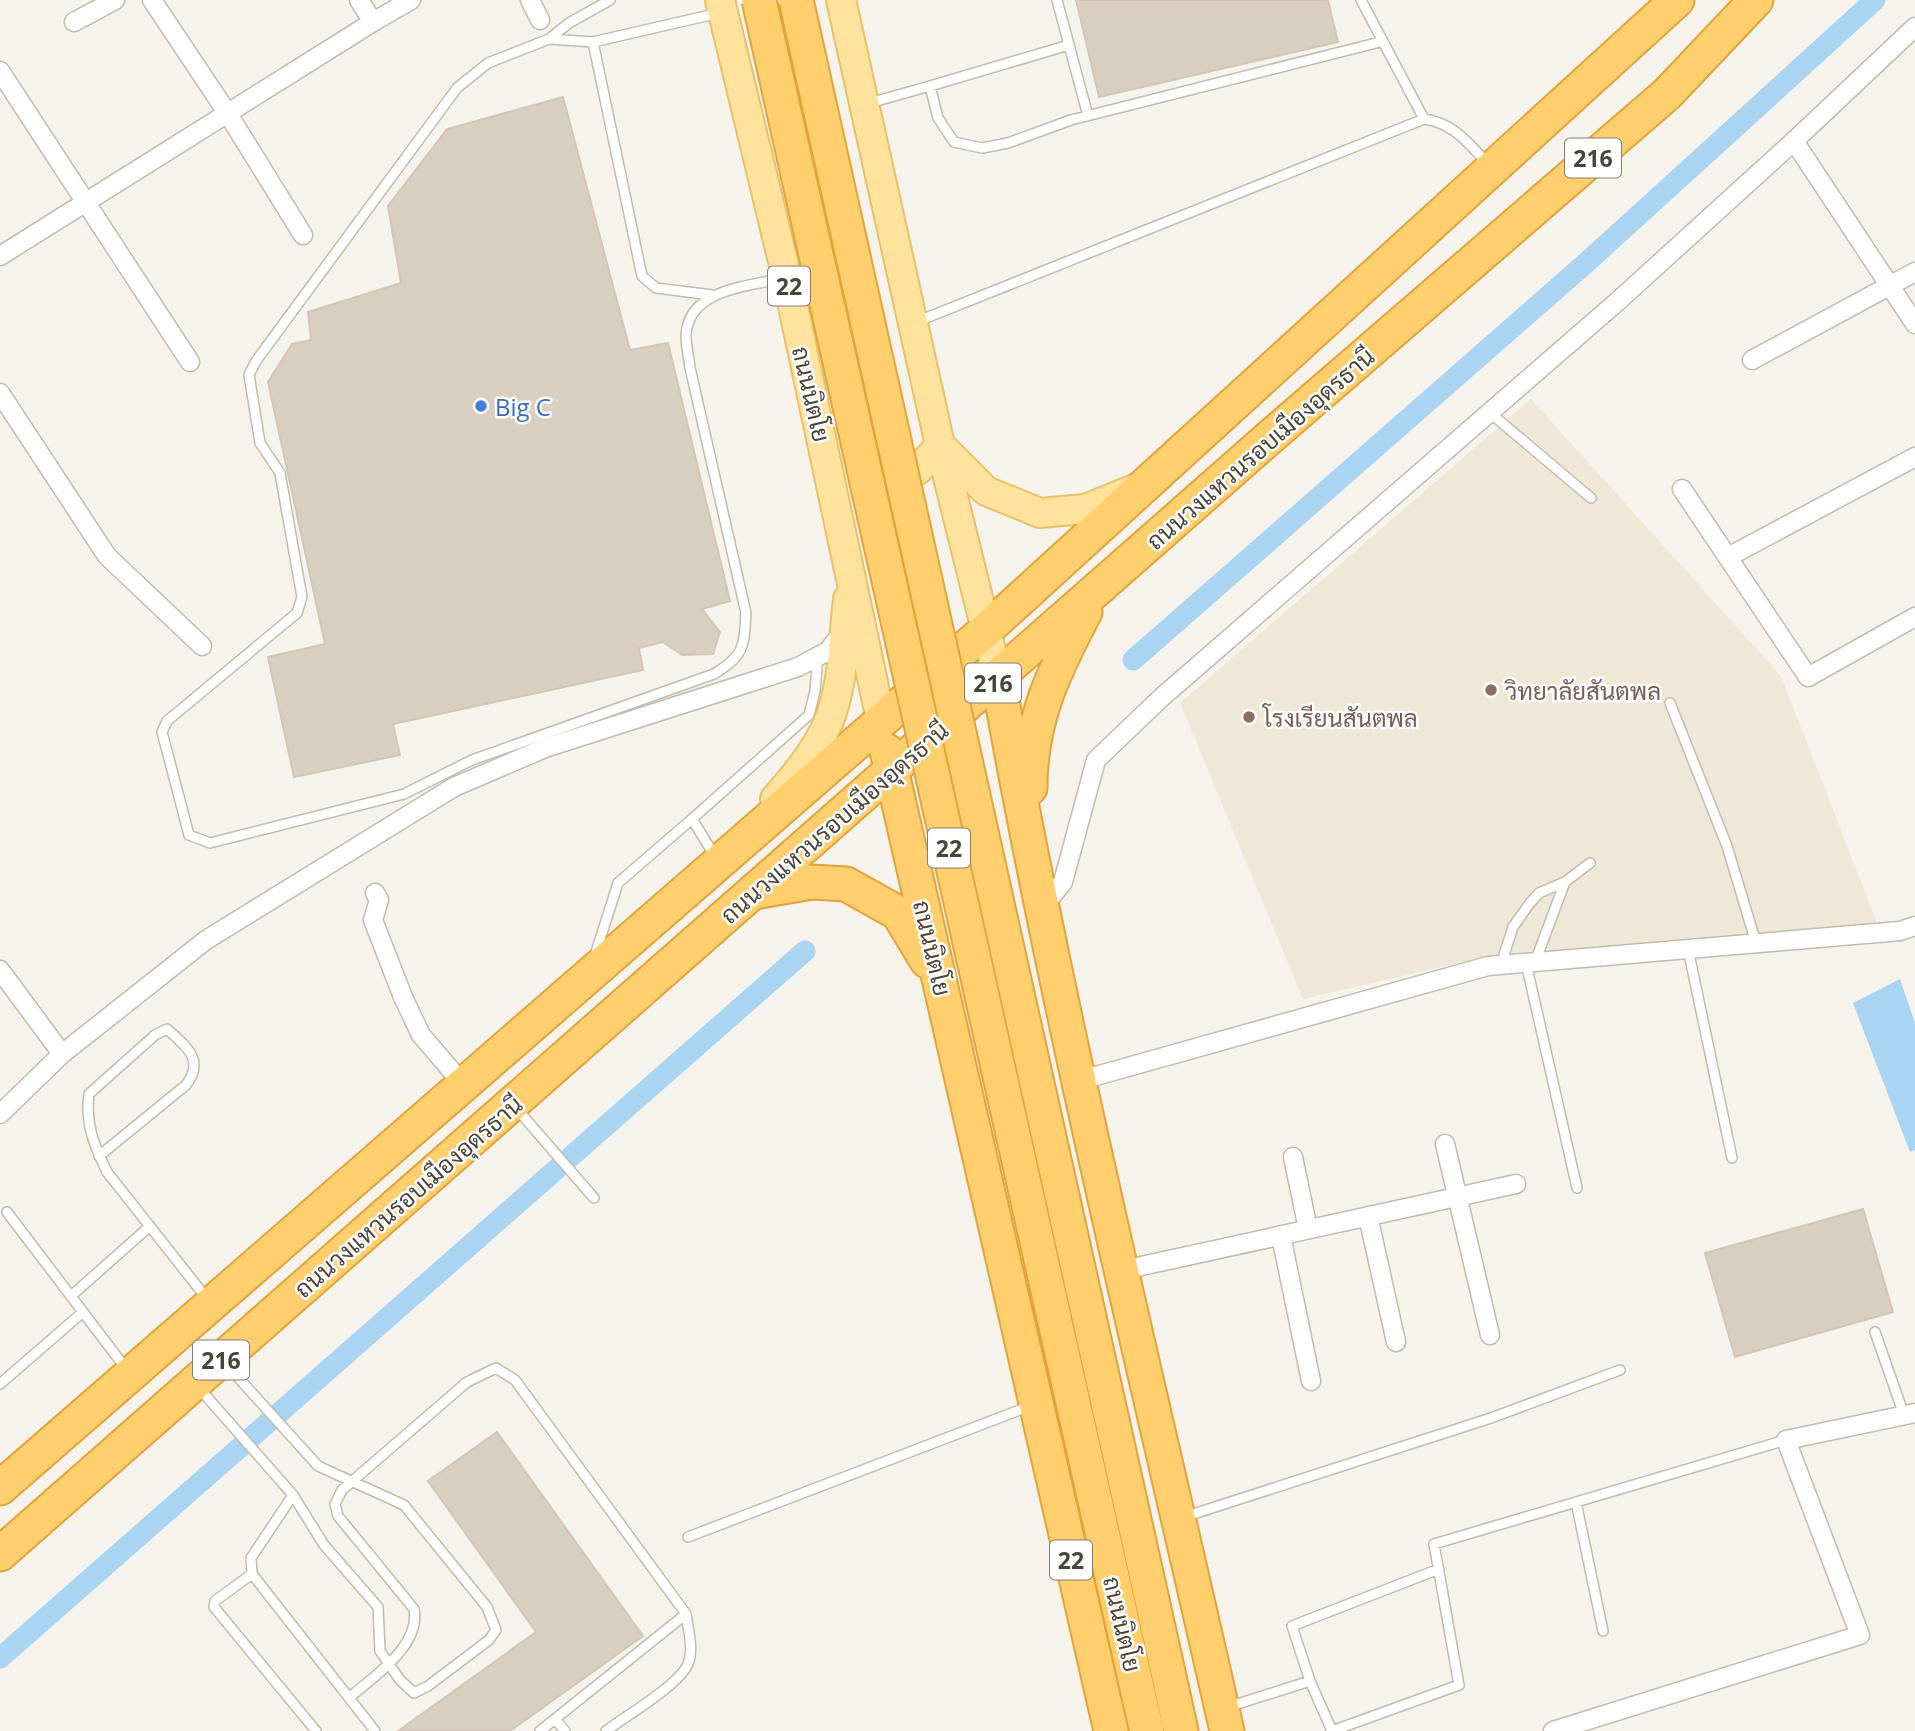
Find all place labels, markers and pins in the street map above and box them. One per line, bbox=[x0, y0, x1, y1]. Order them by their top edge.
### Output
place label: Big C bbox=[495, 390, 551, 423]
marker: Big C bbox=[473, 398, 489, 414]
place label: วิทยาลัยสันตพล bbox=[1504, 674, 1661, 707]
marker: วิทยาลัยสันตพล bbox=[1483, 682, 1499, 698]
place label: โรงเรียนสันตพล bbox=[1261, 701, 1418, 734]
marker: โรงเรียนสันตพล bbox=[1241, 709, 1257, 725]

